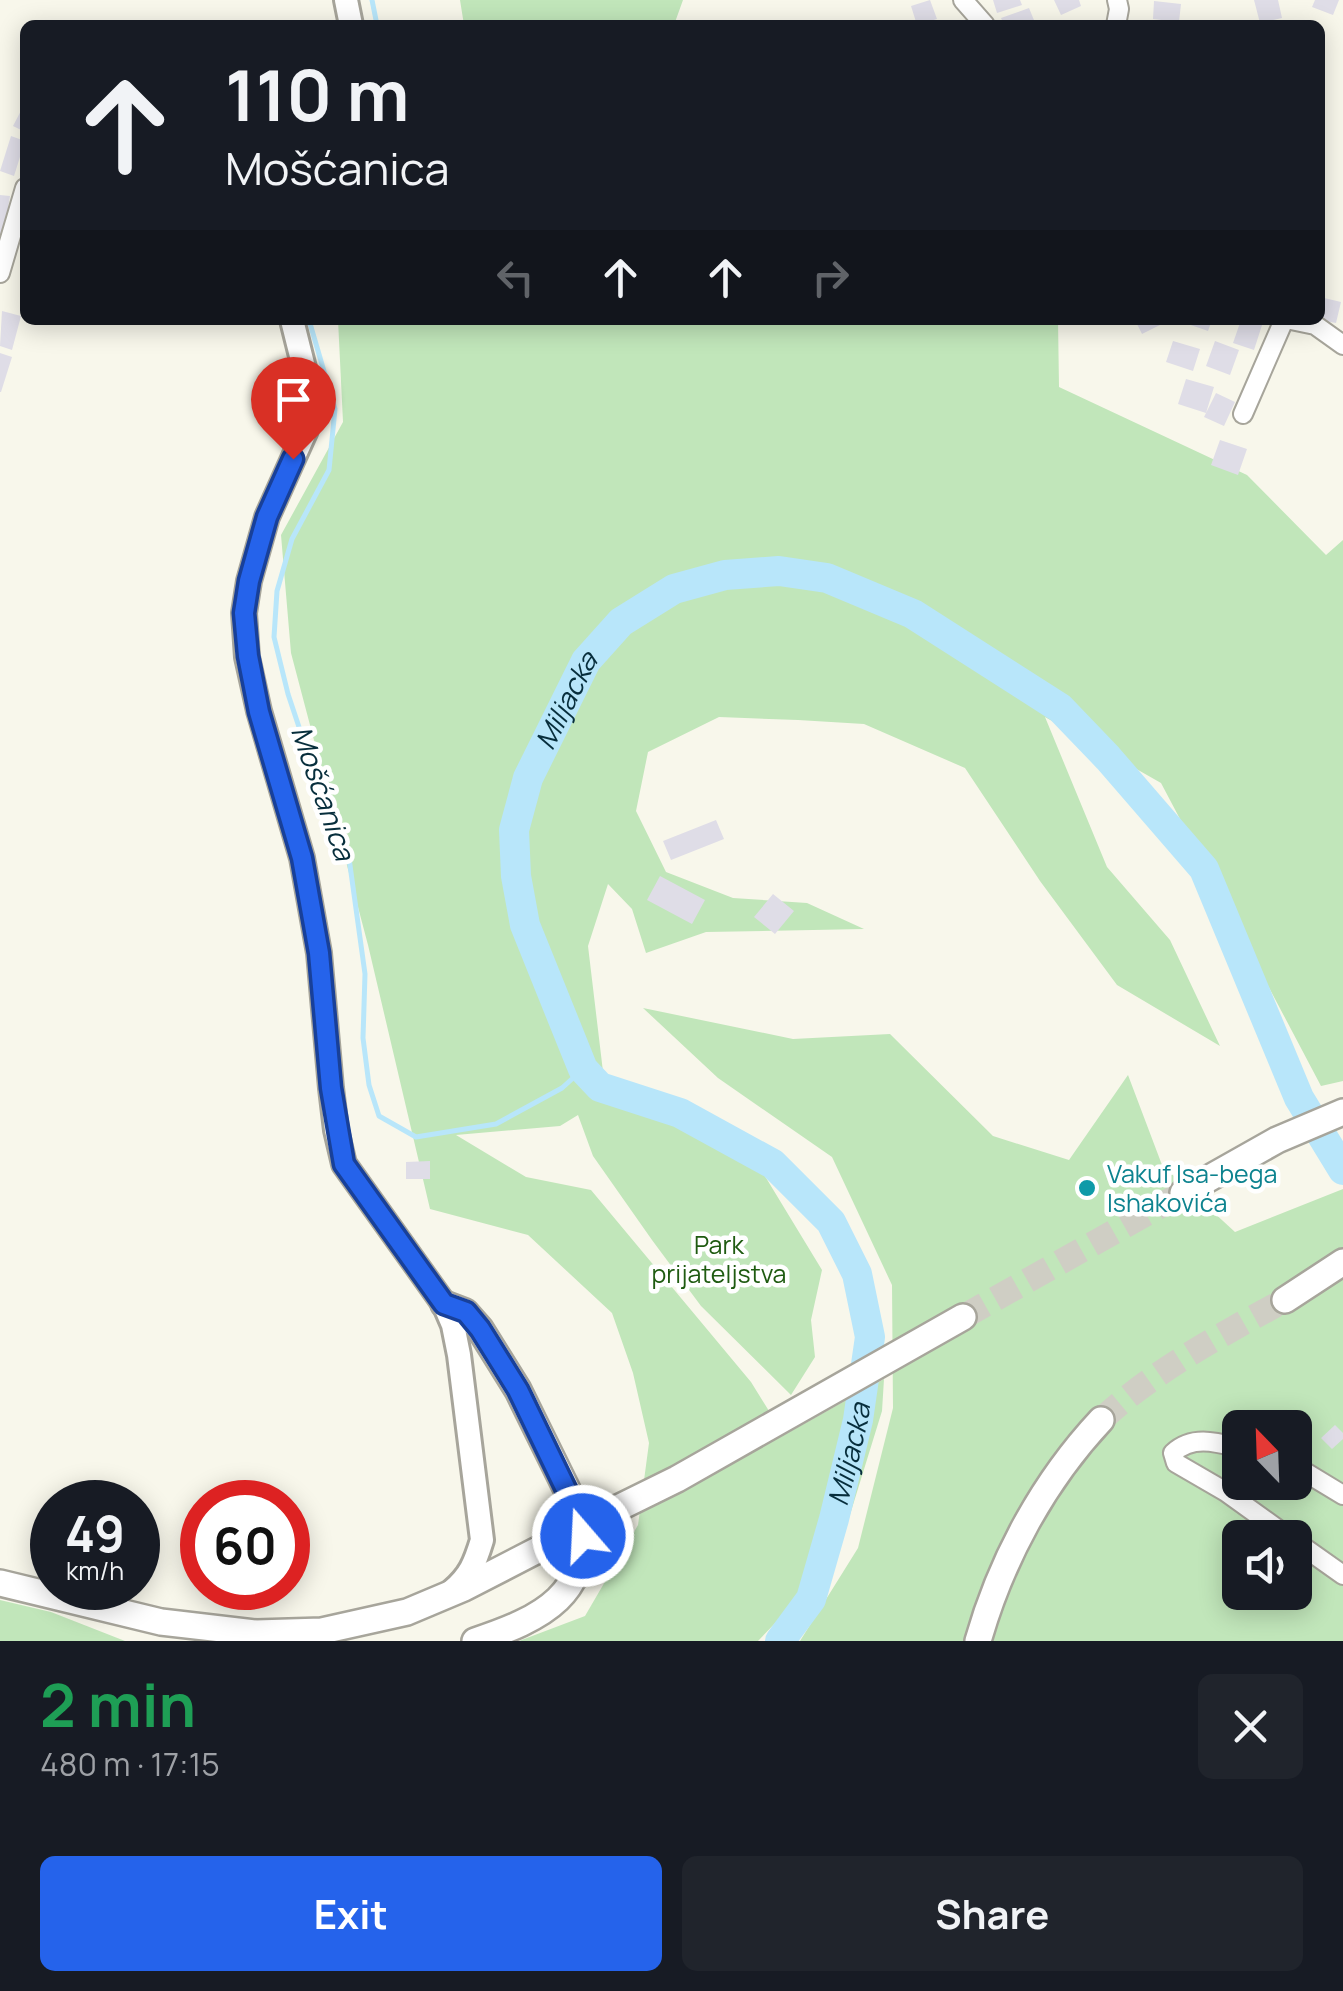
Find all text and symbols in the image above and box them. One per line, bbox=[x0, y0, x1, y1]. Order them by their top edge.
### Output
text: 110 m bbox=[225, 46, 409, 142]
icon: ahead bbox=[60, 60, 190, 190]
text: Mošćanica bbox=[225, 137, 450, 199]
icon: left bbox=[488, 250, 543, 305]
icon: ahead bbox=[593, 250, 648, 305]
icon: ahead bbox=[698, 250, 753, 305]
icon: right bbox=[803, 250, 858, 305]
pin bbox=[251, 357, 336, 460]
icon: arrive bbox=[266, 372, 321, 427]
water label: Miljacka bbox=[525, 641, 606, 755]
water label: Mošćanica bbox=[283, 720, 365, 866]
place label: Vakuf Isa-bega Ishakovića bbox=[1107, 1156, 1277, 1220]
marker: Vakuf Isa-bega Ishakovića bbox=[1076, 1177, 1098, 1199]
park label: Park prijateljstva bbox=[651, 1227, 787, 1291]
water label: Miljacka bbox=[818, 1399, 878, 1509]
north arrow bbox=[1222, 1410, 1312, 1500]
map controls bbox=[1222, 1410, 1312, 1610]
speed limit sign: 60 bbox=[180, 1480, 310, 1610]
position arrow bbox=[531, 1484, 635, 1588]
text: 49 bbox=[65, 1499, 125, 1567]
button: sound bbox=[1222, 1520, 1312, 1610]
text: km/h bbox=[66, 1553, 124, 1588]
text: 2 min bbox=[40, 1663, 196, 1745]
button: close bbox=[1198, 1674, 1303, 1779]
text: 480 m · 17:15 bbox=[40, 1742, 220, 1786]
button: Exit bbox=[40, 1856, 662, 1971]
button: Share bbox=[682, 1856, 1303, 1971]

